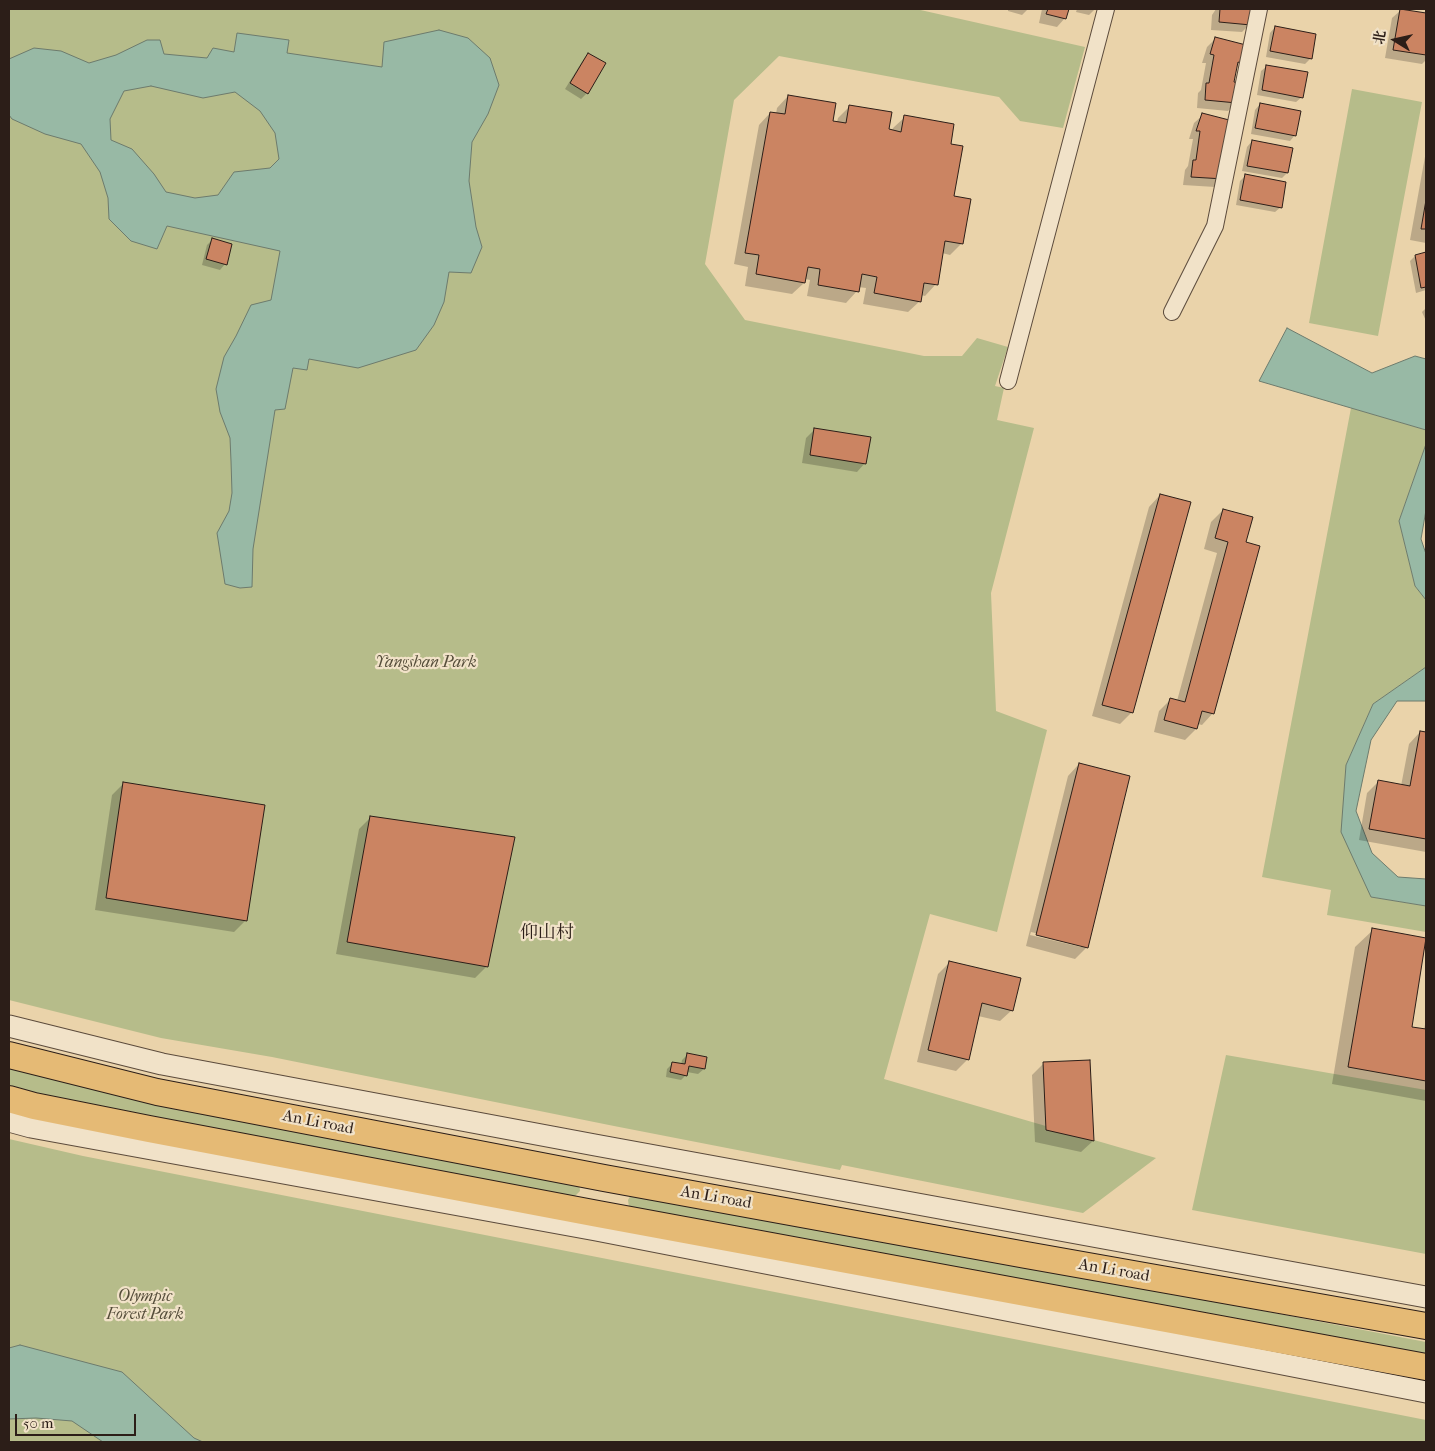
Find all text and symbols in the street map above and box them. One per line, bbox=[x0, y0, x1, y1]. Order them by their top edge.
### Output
north arrow bbox=[1370, 15, 1420, 65]
text: 北 bbox=[1370, 29, 1389, 46]
park label: Yangshan Park bbox=[375, 653, 477, 673]
district label: 仰山村 bbox=[520, 923, 574, 945]
street label: An Li road bbox=[281, 1107, 355, 1139]
street label: An Li road bbox=[679, 1182, 753, 1214]
street label: An Li road bbox=[1077, 1255, 1151, 1287]
park label: Olympic Forest Park bbox=[106, 1287, 184, 1325]
scale bar bbox=[18, 1404, 139, 1436]
text: 50 m bbox=[23, 1414, 53, 1432]

